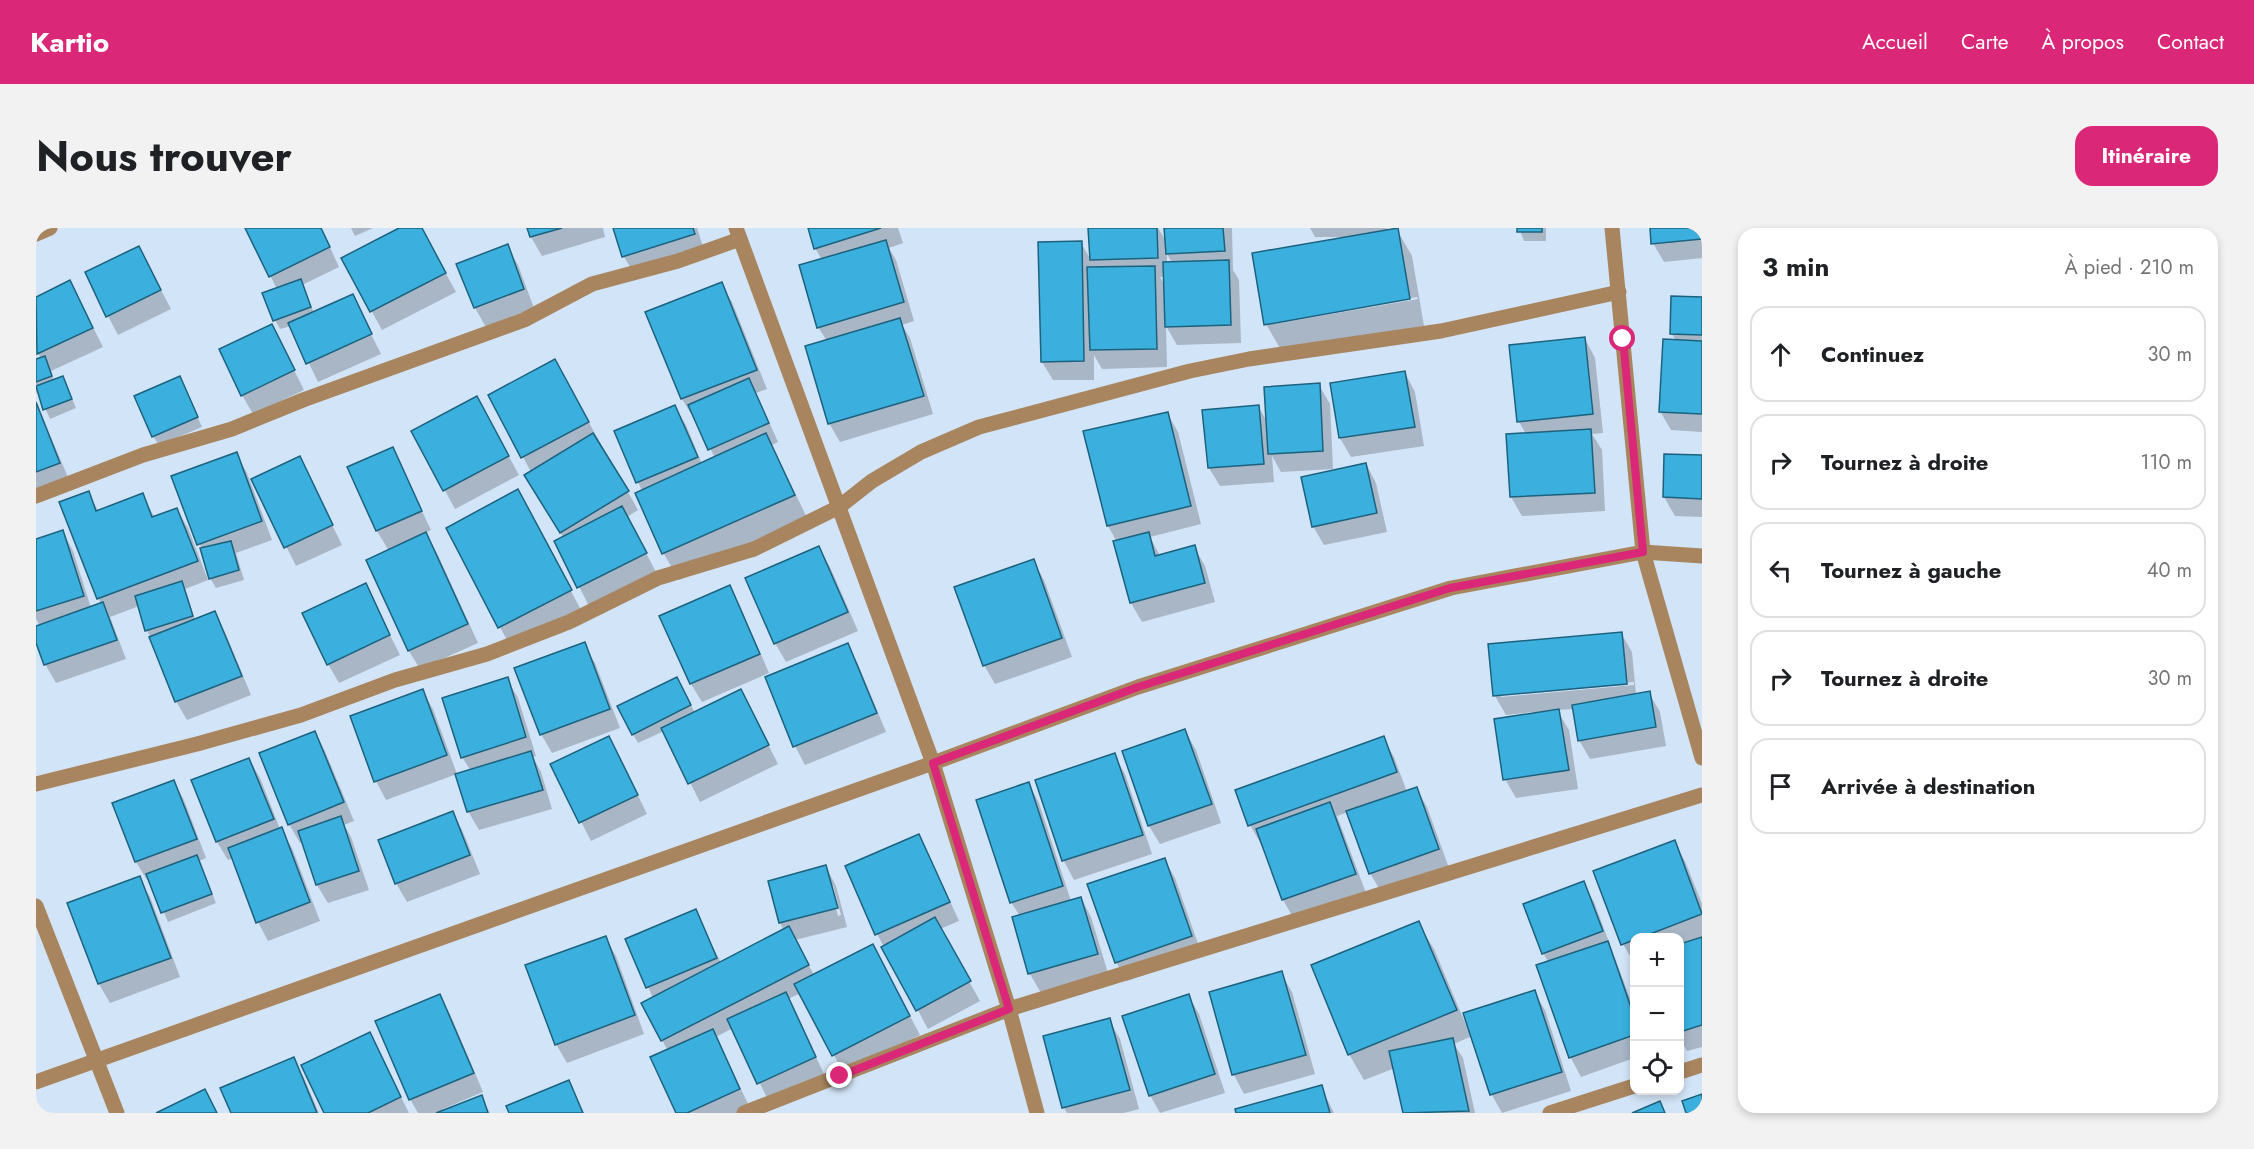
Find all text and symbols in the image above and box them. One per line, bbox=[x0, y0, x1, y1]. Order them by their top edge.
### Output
text: Kartio bbox=[30, 22, 109, 63]
text: Accueil bbox=[1862, 27, 1928, 57]
text: Carte bbox=[1961, 27, 2009, 57]
text: À propos bbox=[2042, 27, 2124, 57]
text: Contact bbox=[2157, 27, 2224, 57]
text: Nous trouver bbox=[36, 126, 292, 187]
button: Itinéraire bbox=[2075, 126, 2218, 186]
text: 3 min bbox=[1762, 248, 1829, 286]
text: À pied · 210 m bbox=[2065, 253, 2194, 282]
route start bbox=[1609, 325, 1635, 351]
icon: ahead bbox=[1764, 338, 1797, 371]
text: Continuez bbox=[1821, 338, 1924, 370]
text: 30 m bbox=[2147, 340, 2192, 369]
icon: right bbox=[1764, 446, 1797, 479]
text: Tournez à droite bbox=[1821, 446, 1988, 478]
text: 110 m bbox=[2140, 448, 2192, 477]
icon: left bbox=[1764, 554, 1797, 587]
text: Tournez à gauche bbox=[1821, 554, 2001, 586]
text: 40 m bbox=[2147, 556, 2192, 585]
icon: right bbox=[1764, 662, 1797, 695]
text: Tournez à droite bbox=[1821, 662, 1988, 694]
text: 30 m bbox=[2147, 664, 2192, 693]
icon: arrive bbox=[1764, 770, 1797, 803]
text: Arrivée à destination bbox=[1821, 770, 2035, 802]
map controls bbox=[1630, 933, 1684, 1095]
button: + bbox=[1630, 933, 1684, 987]
button: − bbox=[1630, 987, 1684, 1041]
button: locate bbox=[1630, 1041, 1684, 1095]
route end bbox=[826, 1062, 852, 1088]

